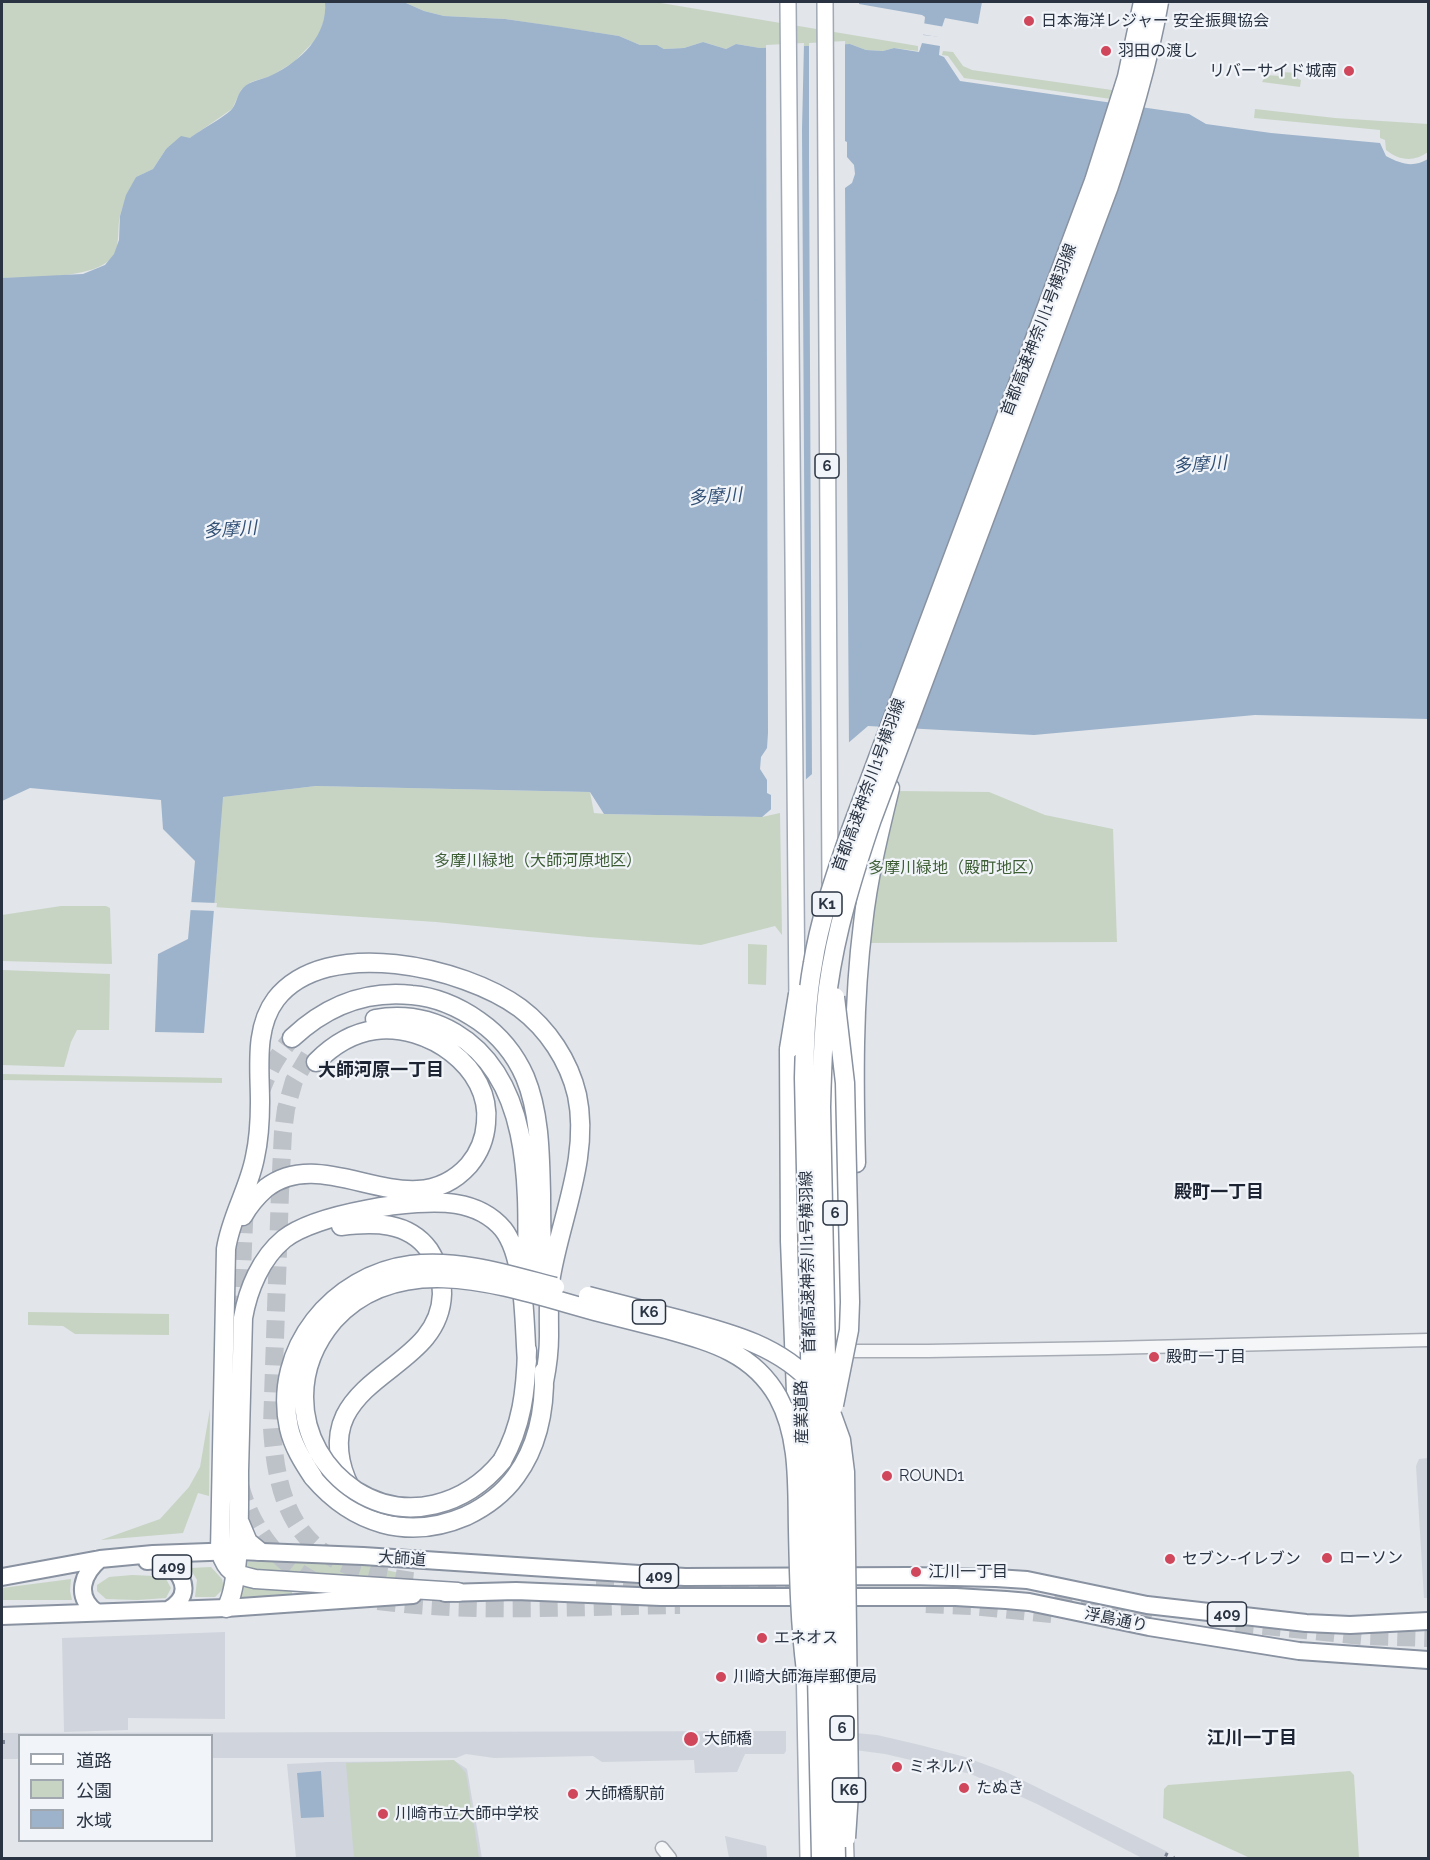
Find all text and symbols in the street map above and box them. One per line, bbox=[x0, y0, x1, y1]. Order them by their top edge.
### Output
place label: 日本海洋レジャー 安全振興協会 bbox=[1041, 11, 1269, 31]
marker: 日本海洋レジャー 安全振興協会 bbox=[1022, 14, 1036, 28]
place label: 羽田の渡し bbox=[1118, 41, 1198, 61]
marker: 羽田の渡し bbox=[1099, 44, 1113, 58]
place label: リバーサイド城南 bbox=[1209, 61, 1337, 81]
marker: リバーサイド城南 bbox=[1342, 64, 1356, 78]
street label: 首都高速神奈川1号横羽線 bbox=[997, 241, 1081, 419]
water label: 多摩川 bbox=[1172, 452, 1228, 478]
road number: 6 bbox=[815, 454, 839, 478]
water label: 多摩川 bbox=[687, 484, 743, 510]
water label: 多摩川 bbox=[202, 517, 258, 543]
street label: 首都高速神奈川1号横羽線 bbox=[829, 696, 909, 874]
park label: 多摩川緑地（大師河原地区） bbox=[434, 851, 642, 871]
park label: 多摩川緑地（殿町地区） bbox=[868, 858, 1044, 878]
road number: K1 bbox=[812, 892, 842, 916]
district label: 大師河原一丁目 bbox=[318, 1060, 444, 1082]
street label: 首都高速神奈川1号横羽線 bbox=[797, 1170, 819, 1354]
district label: 殿町一丁目 bbox=[1174, 1182, 1264, 1204]
road number: 6 bbox=[823, 1201, 847, 1225]
road number: K6 bbox=[632, 1300, 666, 1324]
place label: 殿町一丁目 bbox=[1166, 1347, 1246, 1367]
marker: 殿町一丁目 bbox=[1147, 1350, 1161, 1364]
street label: 産業道路 bbox=[792, 1380, 812, 1444]
place label: ROUND1 bbox=[899, 1466, 964, 1486]
marker: ROUND1 bbox=[880, 1469, 894, 1483]
street label: 大師道 bbox=[377, 1548, 427, 1570]
place label: ローソン bbox=[1339, 1548, 1403, 1568]
place label: セブン-イレブン bbox=[1182, 1549, 1301, 1569]
marker: ローソン bbox=[1320, 1551, 1334, 1565]
marker: セブン-イレブン bbox=[1163, 1552, 1177, 1566]
road number: 409 bbox=[152, 1555, 192, 1579]
place label: 江川一丁目 bbox=[928, 1562, 1008, 1582]
road number: 409 bbox=[640, 1564, 678, 1588]
marker: 江川一丁目 bbox=[909, 1565, 923, 1579]
road number: 409 bbox=[1208, 1602, 1246, 1626]
street label: 浮島通り bbox=[1083, 1604, 1149, 1636]
place label: エネオス bbox=[774, 1628, 838, 1648]
marker: エネオス bbox=[755, 1631, 769, 1645]
place label: 川崎大師海岸郵便局 bbox=[733, 1667, 877, 1687]
marker: 川崎大師海岸郵便局 bbox=[714, 1670, 728, 1684]
road number: 6 bbox=[830, 1716, 854, 1740]
district label: 江川一丁目 bbox=[1207, 1728, 1297, 1750]
place label: 大師橋 bbox=[704, 1729, 752, 1749]
marker: 大師橋 bbox=[682, 1730, 700, 1748]
legend bbox=[18, 1734, 213, 1842]
text: 道路 bbox=[76, 1750, 112, 1771]
place label: ミネルバ bbox=[909, 1757, 973, 1777]
marker: ミネルバ bbox=[890, 1760, 904, 1774]
road number: K6 bbox=[832, 1778, 866, 1802]
place label: たぬき bbox=[976, 1778, 1024, 1798]
text: 公園 bbox=[76, 1780, 112, 1801]
marker: たぬき bbox=[957, 1781, 971, 1795]
place label: 大師橋駅前 bbox=[585, 1784, 665, 1804]
marker: 大師橋駅前 bbox=[566, 1787, 580, 1801]
place label: 川崎市立大師中学校 bbox=[395, 1804, 539, 1824]
marker: 川崎市立大師中学校 bbox=[376, 1807, 390, 1821]
text: 水域 bbox=[76, 1810, 112, 1831]

